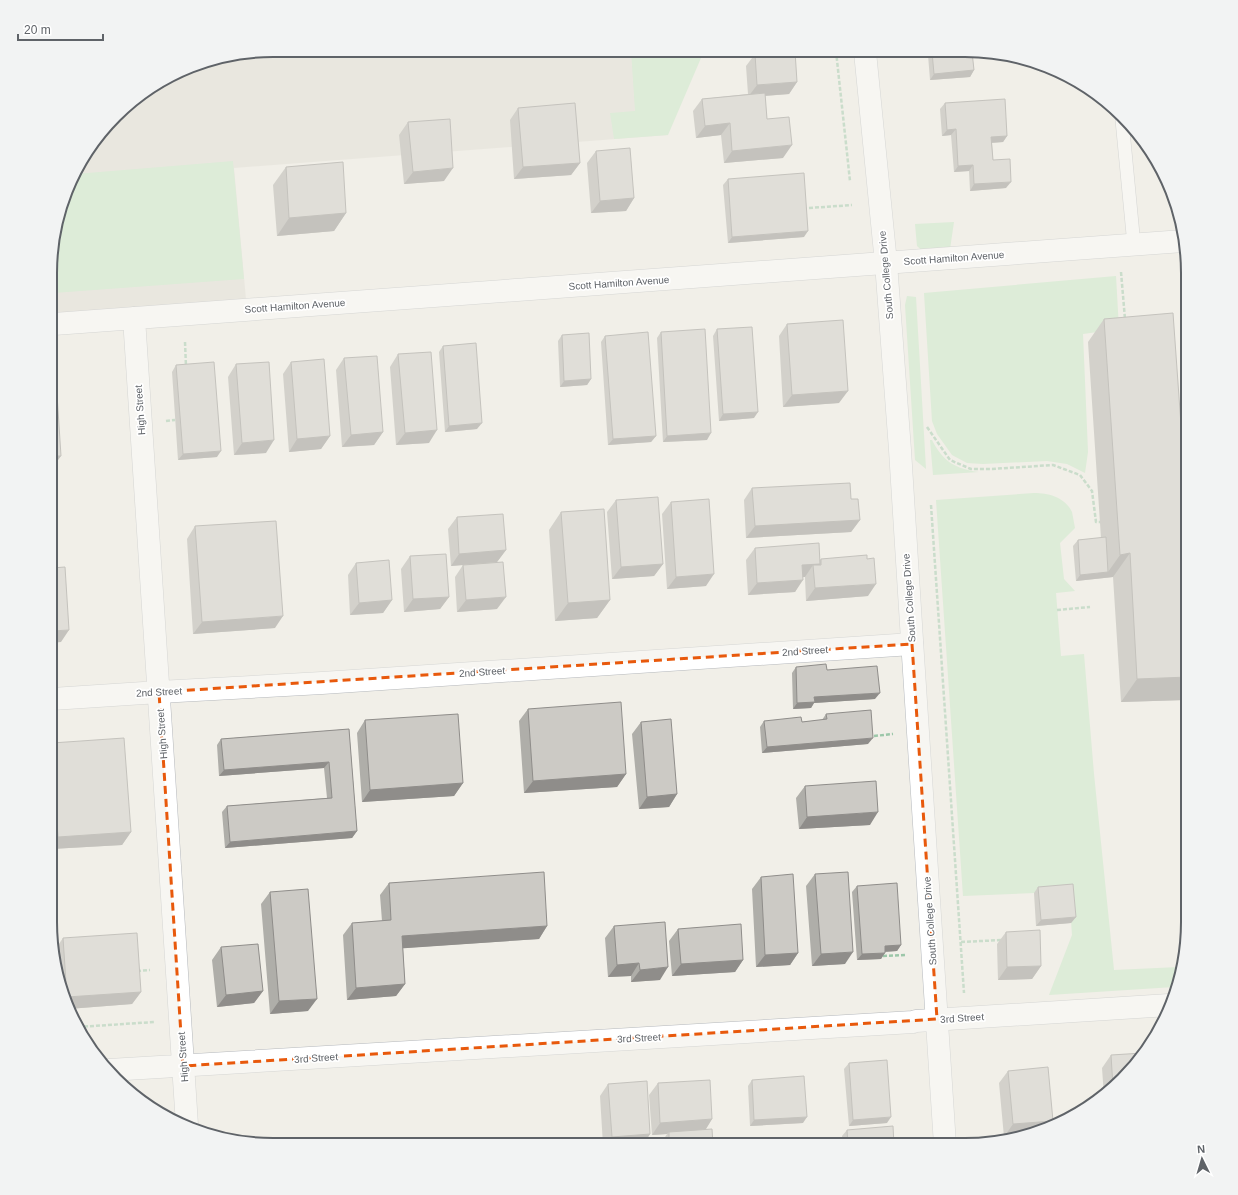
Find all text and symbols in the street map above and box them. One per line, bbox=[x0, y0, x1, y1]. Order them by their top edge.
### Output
scale bar bbox=[18, 16, 103, 42]
text: 20 m bbox=[24, 23, 51, 37]
street label: South College Drive bbox=[877, 230, 895, 320]
street label: Scott Hamilton Avenue bbox=[903, 249, 1005, 267]
street label: Scott Hamilton Avenue bbox=[568, 274, 670, 292]
street label: Scott Hamilton Avenue bbox=[244, 297, 346, 315]
street label: High Street bbox=[133, 384, 147, 435]
street label: South College Drive bbox=[900, 553, 918, 643]
street label: 2nd Street bbox=[782, 644, 829, 658]
street label: 2nd Street bbox=[459, 665, 506, 679]
street label: 2nd Street bbox=[136, 685, 183, 699]
street label: High Street bbox=[155, 708, 169, 759]
street label: South College Drive bbox=[921, 876, 939, 966]
street label: 3rd Street bbox=[940, 1011, 985, 1025]
street label: High Street bbox=[176, 1031, 190, 1082]
street label: 3rd Street bbox=[617, 1031, 661, 1045]
street label: 3rd Street bbox=[294, 1051, 339, 1065]
north arrow bbox=[1182, 1139, 1222, 1179]
text: N bbox=[1197, 1143, 1206, 1155]

